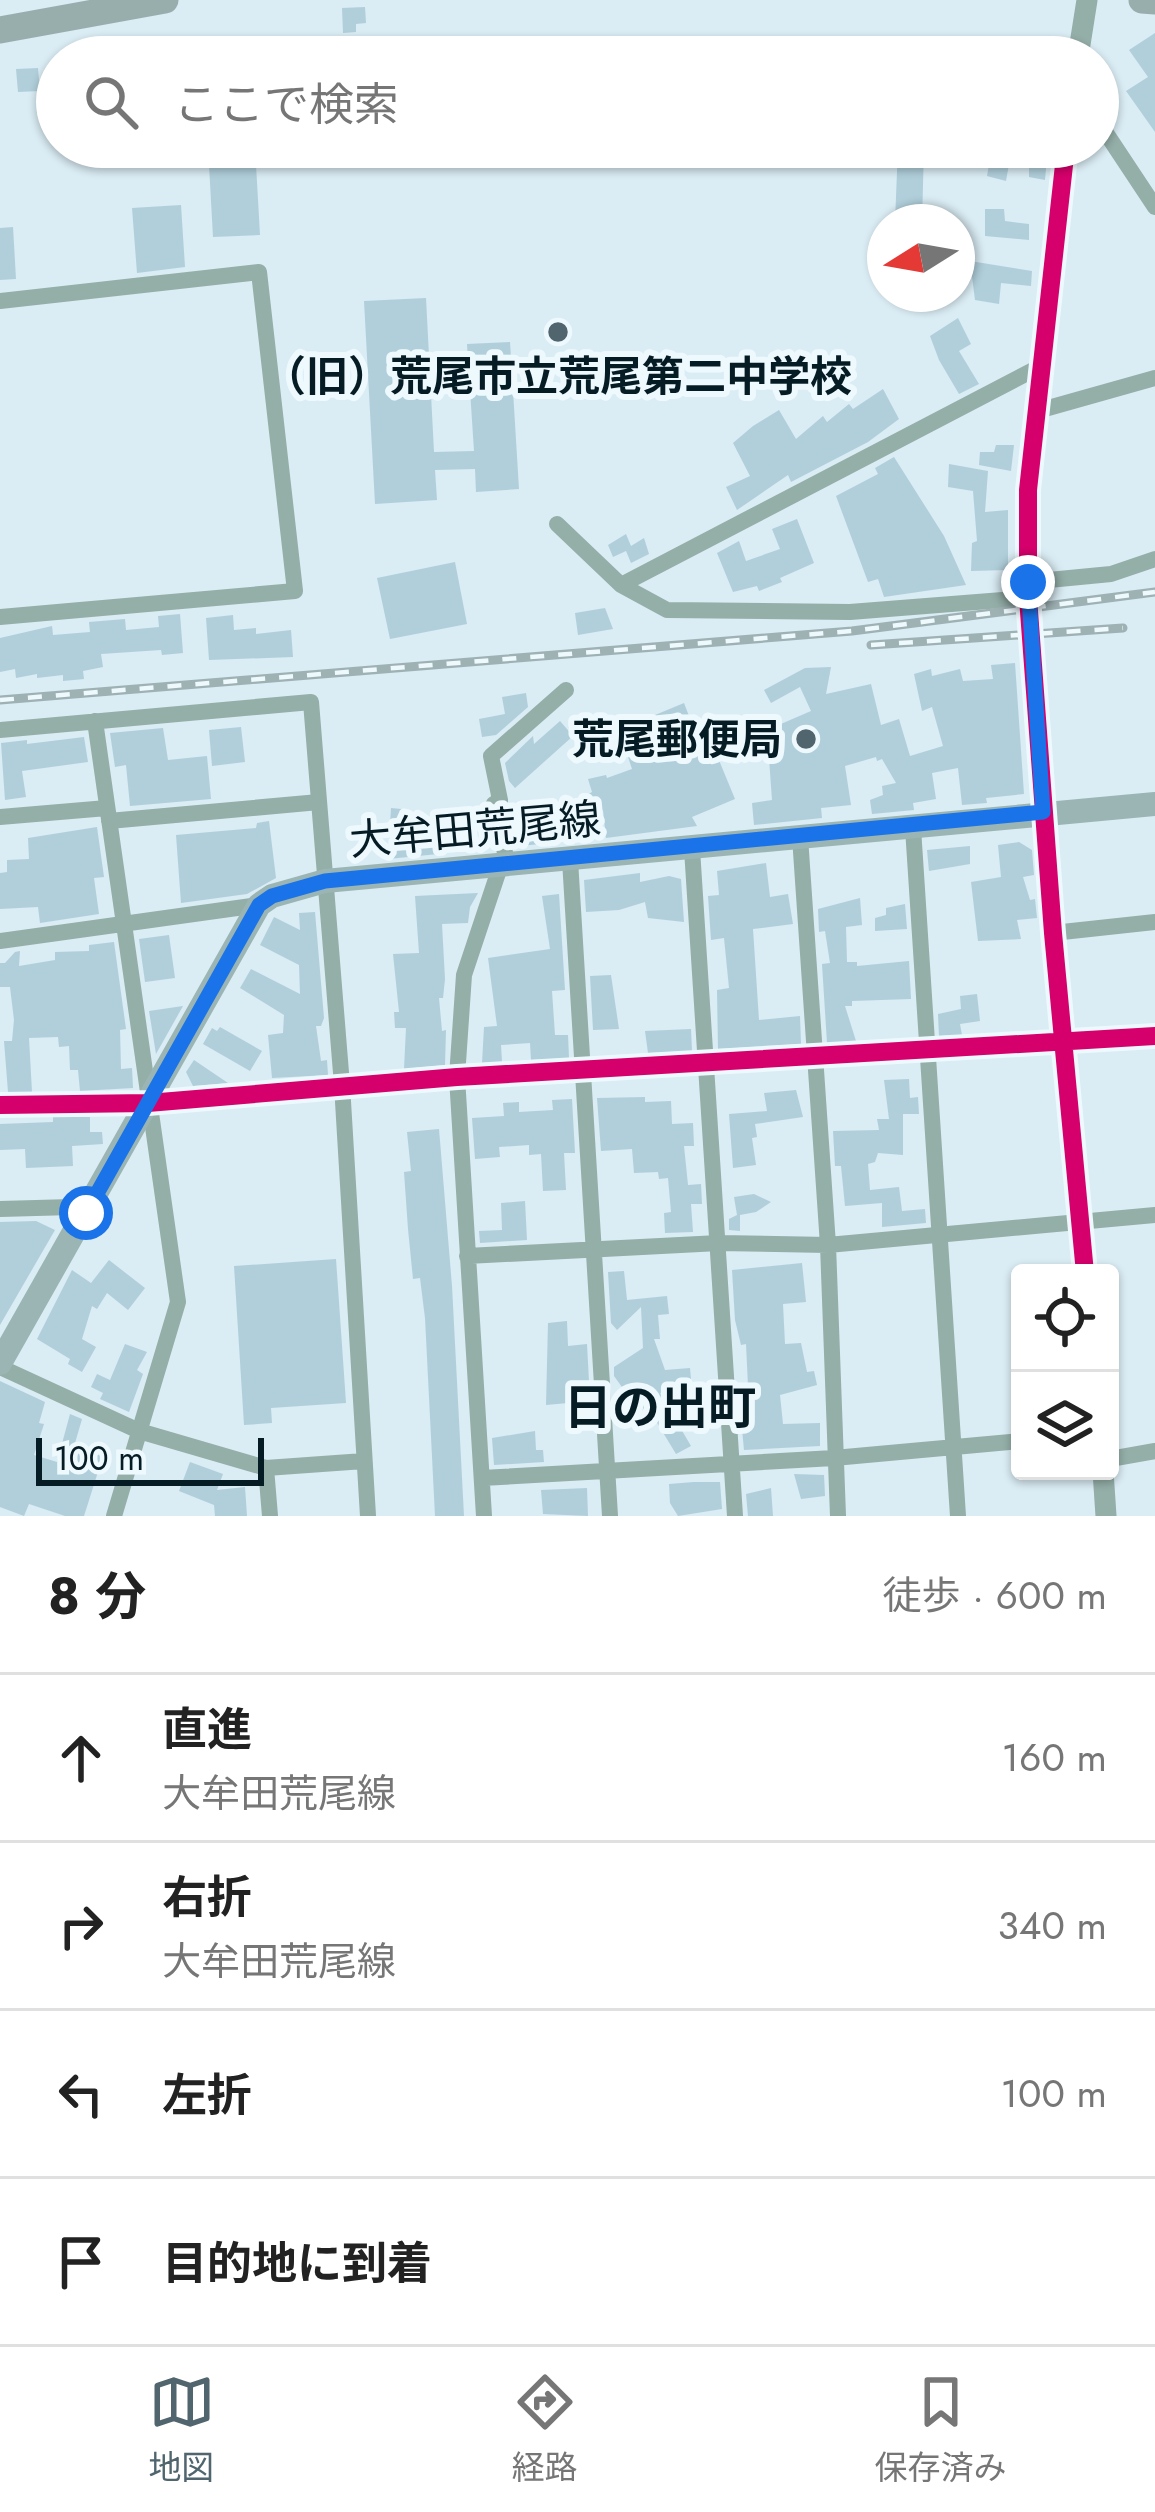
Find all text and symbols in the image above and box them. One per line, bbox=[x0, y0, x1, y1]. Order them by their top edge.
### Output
search box bbox=[36, 36, 1119, 168]
icon: search bbox=[78, 69, 144, 135]
text: ここで検索 bbox=[174, 72, 399, 137]
north arrow bbox=[867, 204, 975, 312]
marker: （旧）荒尾市立荒尾第二中学校 bbox=[545, 319, 571, 345]
place label: （旧）荒尾市立荒尾第二中学校 bbox=[264, 346, 852, 407]
route end bbox=[1001, 555, 1055, 609]
place label: 荒尾郵便局 bbox=[572, 709, 782, 770]
marker: 荒尾郵便局 bbox=[793, 726, 819, 752]
street label: 大牟田荒尾線 bbox=[347, 788, 603, 871]
route start bbox=[59, 1186, 113, 1240]
map controls bbox=[1011, 1264, 1119, 1480]
button: locate bbox=[1011, 1264, 1119, 1372]
button: layers bbox=[1011, 1372, 1119, 1480]
district label: 日の出町 bbox=[564, 1373, 756, 1442]
scale bar bbox=[36, 1432, 264, 1485]
text: 100 m bbox=[54, 1435, 144, 1482]
text: 8 分 bbox=[48, 1559, 146, 1633]
text: 徒歩 · 600 m bbox=[883, 1567, 1107, 1624]
text: 直進 bbox=[162, 1697, 252, 1762]
icon: ahead bbox=[48, 1725, 114, 1791]
text: 160 m bbox=[1001, 1729, 1107, 1786]
text: 大牟田荒尾線 bbox=[162, 1765, 396, 1822]
text: 右折 bbox=[162, 1865, 252, 1930]
icon: right bbox=[48, 1893, 114, 1959]
text: 340 m bbox=[997, 1897, 1107, 1954]
text: 大牟田荒尾線 bbox=[162, 1933, 396, 1990]
icon: left bbox=[48, 2061, 114, 2127]
text: 左折 bbox=[162, 2063, 252, 2128]
text: 100 m bbox=[1001, 2065, 1107, 2122]
icon: arrive bbox=[48, 2229, 114, 2295]
text: 目的地に到着 bbox=[162, 2231, 432, 2296]
tab: 地図 bbox=[149, 2369, 215, 2491]
tab: 経路 bbox=[512, 2369, 578, 2491]
tab: 保存済み bbox=[875, 2369, 1007, 2491]

